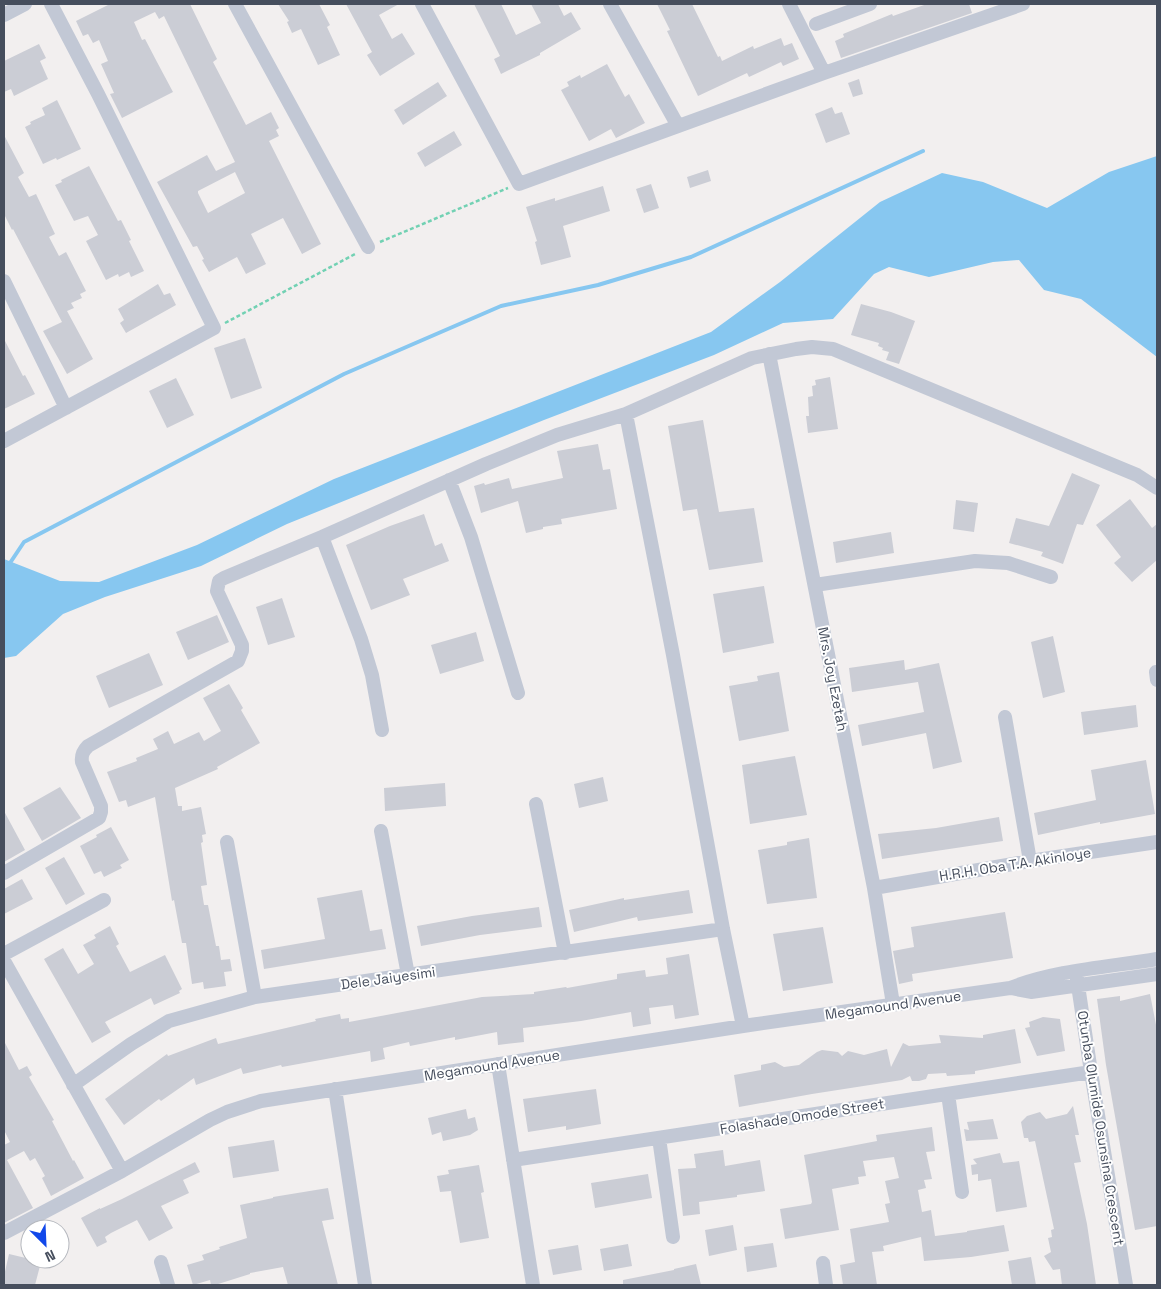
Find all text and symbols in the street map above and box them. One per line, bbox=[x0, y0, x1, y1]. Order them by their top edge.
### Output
street label: Mrs. Joy Ezetah bbox=[814, 625, 852, 733]
street label: H.R.H. Oba T.A. Akinloye bbox=[938, 843, 1092, 885]
street label: Dele Jaiyesimi bbox=[339, 962, 437, 994]
street label: Megamound Avenue bbox=[824, 987, 962, 1023]
street label: Otunba Olumide Osunsina Crescent bbox=[1074, 1009, 1128, 1247]
street label: Megamound Avenue bbox=[423, 1045, 561, 1085]
street label: Folashade Omode Street bbox=[719, 1094, 885, 1138]
north arrow bbox=[20, 1219, 70, 1269]
text: N bbox=[42, 1246, 58, 1266]

